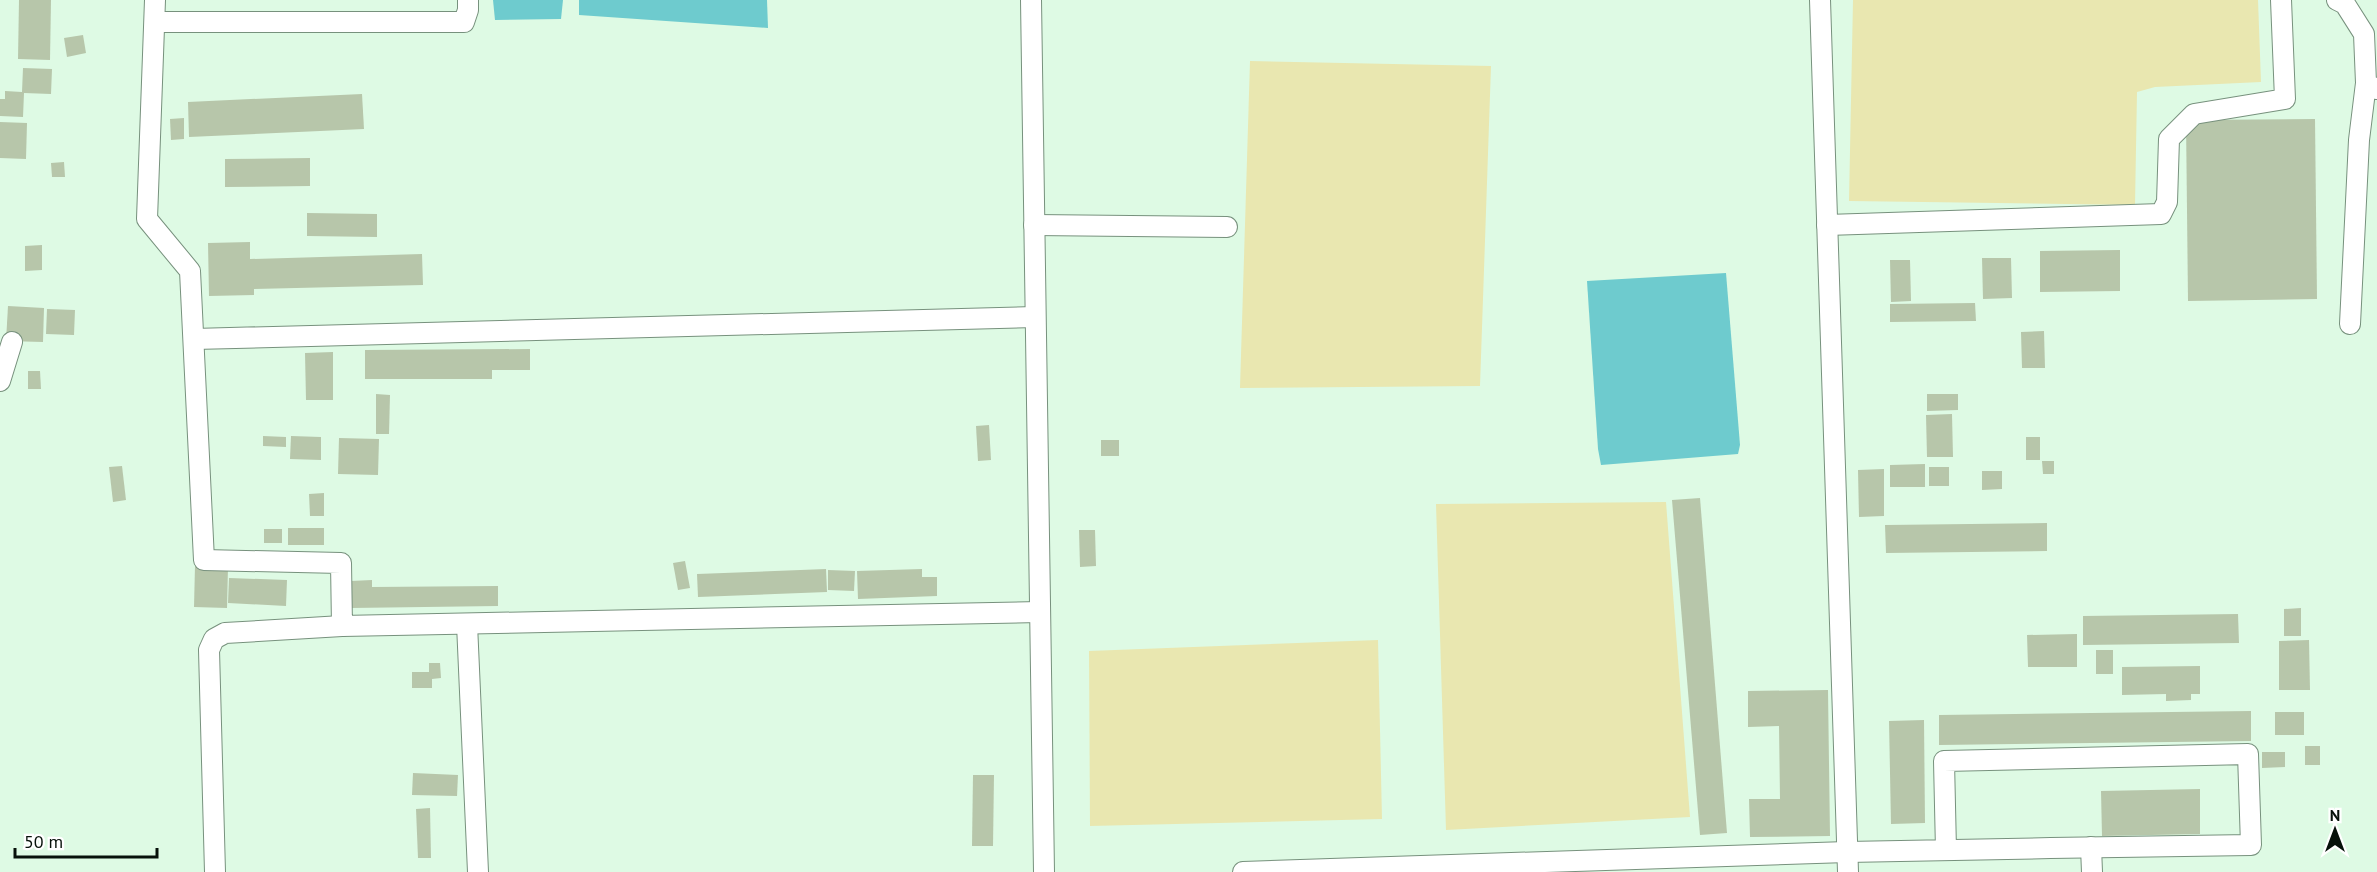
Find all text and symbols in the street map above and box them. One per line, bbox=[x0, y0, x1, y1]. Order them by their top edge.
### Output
north arrow bbox=[2305, 800, 2365, 860]
text: N bbox=[2330, 805, 2340, 825]
scale bar bbox=[15, 821, 158, 859]
text: 50 m bbox=[24, 830, 63, 853]

